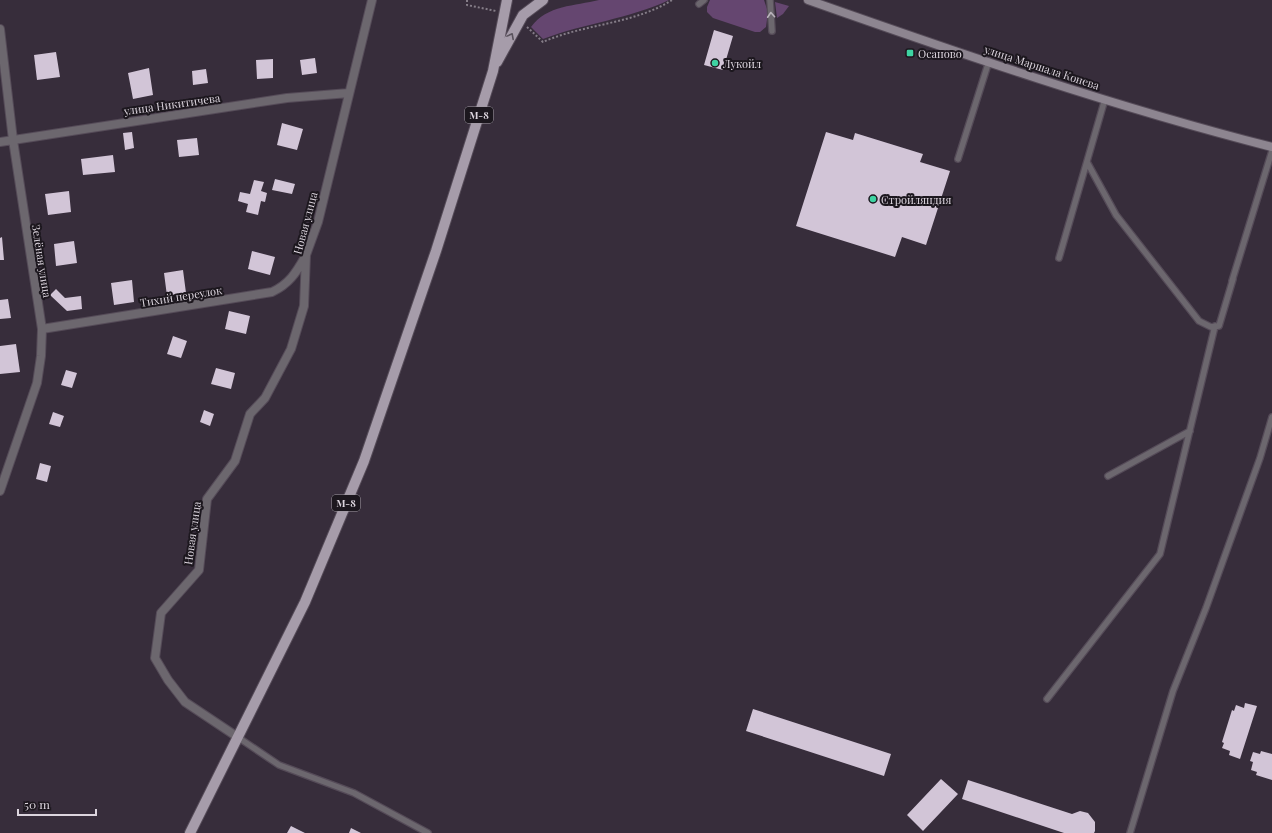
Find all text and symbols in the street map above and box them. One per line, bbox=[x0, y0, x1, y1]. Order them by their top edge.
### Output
one-way arrow bbox=[767, 12, 776, 18]
one-way arrow bbox=[506, 33, 514, 41]
street label: улица Маршала Конева bbox=[982, 41, 1102, 93]
place label: Осаново bbox=[918, 46, 962, 61]
marker: Осаново bbox=[905, 48, 915, 58]
place label: Лукойл bbox=[722, 56, 761, 71]
marker: Лукойл bbox=[710, 58, 720, 68]
street label: улица Никитичева bbox=[122, 90, 222, 118]
road number: М-8 bbox=[465, 107, 493, 123]
street label: Новая улица bbox=[289, 190, 321, 256]
place label: Стройляндия bbox=[881, 192, 951, 207]
marker: Стройляндия bbox=[868, 194, 878, 204]
street label: Зелёная улица bbox=[29, 223, 55, 299]
street label: Тихий переулок bbox=[139, 282, 224, 310]
road number: М-8 bbox=[332, 495, 360, 511]
street label: Новая улица bbox=[180, 500, 204, 566]
scale bar bbox=[18, 791, 96, 817]
text: 50 m bbox=[24, 796, 50, 812]

